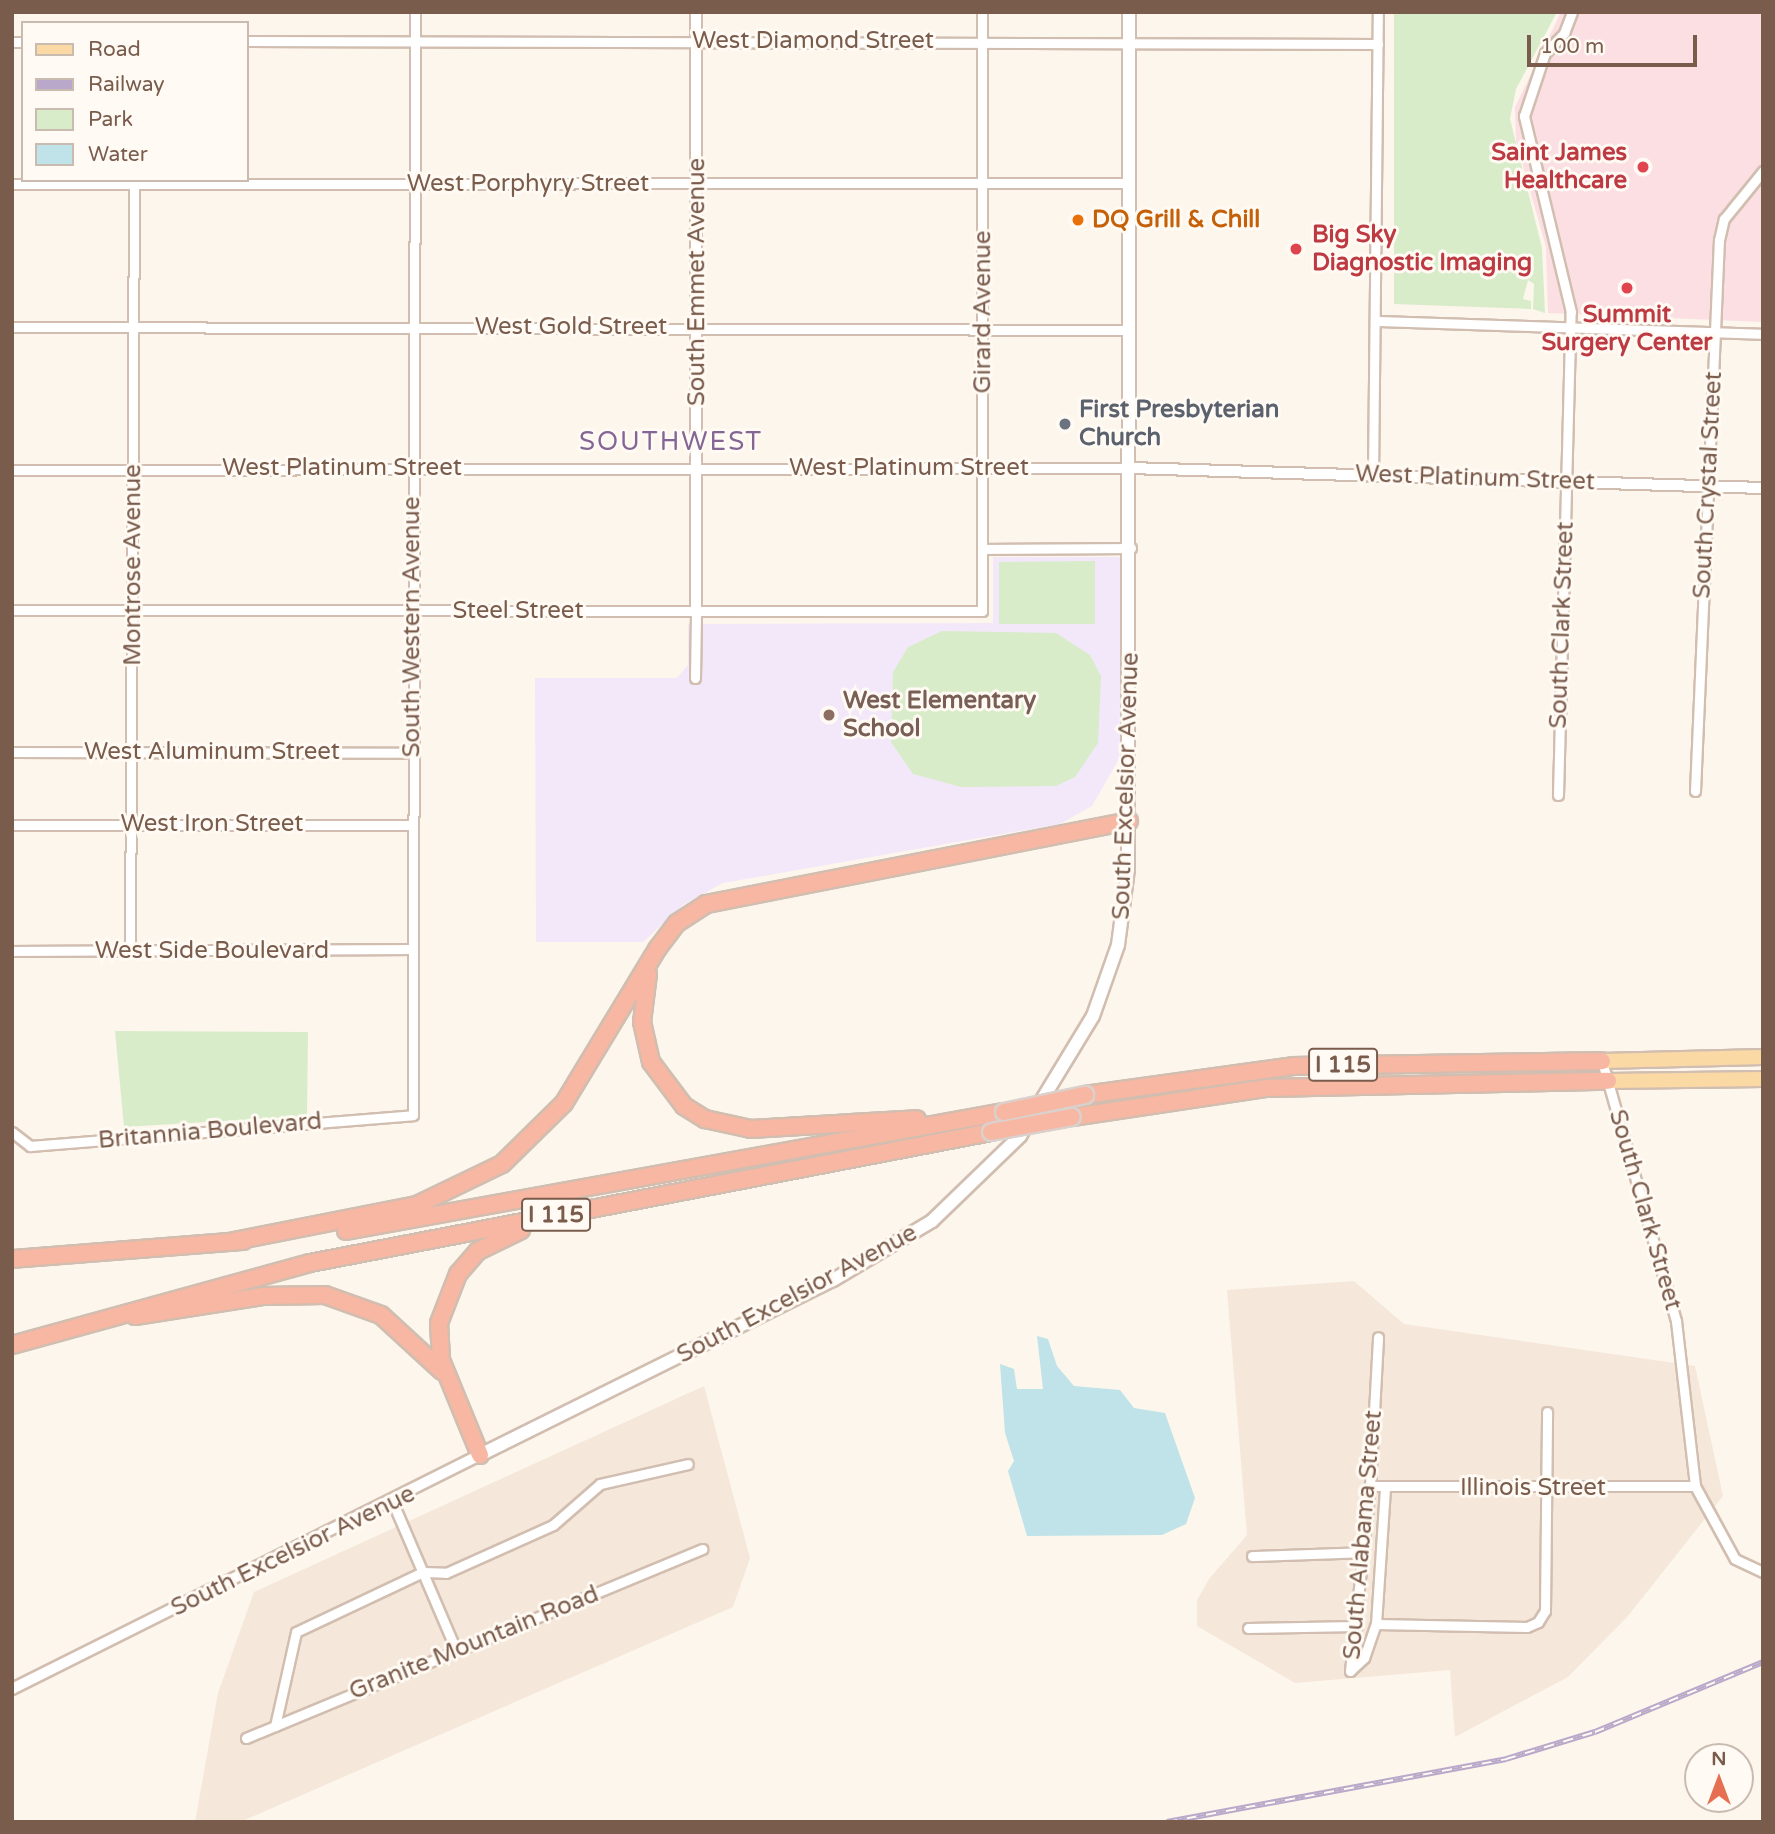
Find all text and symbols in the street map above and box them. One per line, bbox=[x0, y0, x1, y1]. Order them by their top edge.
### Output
legend bbox=[21, 21, 248, 182]
scale bar bbox=[1530, 21, 1700, 65]
street label: West Diamond Street bbox=[692, 27, 934, 55]
text: 100 m bbox=[1540, 34, 1604, 59]
text: Road bbox=[88, 37, 141, 62]
text: Railway bbox=[88, 72, 165, 97]
text: Park bbox=[88, 107, 133, 132]
place label: Saint James Healthcare bbox=[1491, 139, 1627, 195]
text: Water bbox=[88, 142, 148, 167]
marker: Saint James Healthcare bbox=[1633, 157, 1653, 177]
street label: South Emmet Avenue bbox=[683, 158, 711, 406]
street label: West Porphyry Street bbox=[407, 170, 649, 198]
place label: DQ Grill & Chill bbox=[1092, 206, 1260, 234]
marker: DQ Grill & Chill bbox=[1070, 212, 1086, 228]
place label: Big Sky Diagnostic Imaging bbox=[1312, 221, 1532, 277]
street label: Girard Avenue bbox=[969, 231, 997, 393]
marker: Big Sky Diagnostic Imaging bbox=[1286, 239, 1306, 259]
marker: Summit Surgery Center bbox=[1617, 278, 1637, 298]
place label: Summit Surgery Center bbox=[1541, 301, 1713, 357]
street label: West Gold Street bbox=[475, 313, 667, 341]
street label: South Crystal Street bbox=[1688, 371, 1728, 599]
place label: First Presbyterian Church bbox=[1079, 396, 1279, 452]
marker: First Presbyterian Church bbox=[1057, 416, 1073, 432]
district label: SOUTHWEST bbox=[580, 426, 762, 458]
street label: West Platinum Street bbox=[222, 454, 462, 482]
street label: West Platinum Street bbox=[789, 454, 1029, 482]
street label: West Platinum Street bbox=[1355, 459, 1595, 497]
street label: Montrose Avenue bbox=[119, 464, 147, 666]
street label: South Western Avenue bbox=[398, 497, 426, 757]
street label: South Clark Street bbox=[1544, 521, 1580, 729]
street label: Steel Street bbox=[452, 597, 584, 625]
street label: South Excelsior Avenue bbox=[1107, 652, 1145, 920]
place label: West Elementary School bbox=[843, 687, 1036, 743]
marker: West Elementary School bbox=[821, 707, 837, 723]
street label: West Aluminum Street bbox=[84, 738, 340, 766]
street label: West Iron Street bbox=[120, 810, 304, 838]
street label: West Side Boulevard bbox=[95, 937, 329, 965]
road number: I 115 bbox=[1308, 1046, 1378, 1084]
street label: South Clark Street bbox=[1603, 1106, 1687, 1314]
street label: Britannia Boulevard bbox=[97, 1107, 323, 1155]
road number: I 115 bbox=[521, 1196, 591, 1234]
street label: South Excelsior Avenue bbox=[672, 1218, 922, 1370]
street label: South Alabama Street bbox=[1338, 1409, 1388, 1661]
street label: Illinois Street bbox=[1460, 1474, 1606, 1502]
street label: South Excelsior Avenue bbox=[166, 1479, 420, 1623]
street label: Granite Mountain Road bbox=[345, 1580, 603, 1706]
north arrow bbox=[1684, 1743, 1754, 1813]
text: N bbox=[1711, 1748, 1727, 1770]

